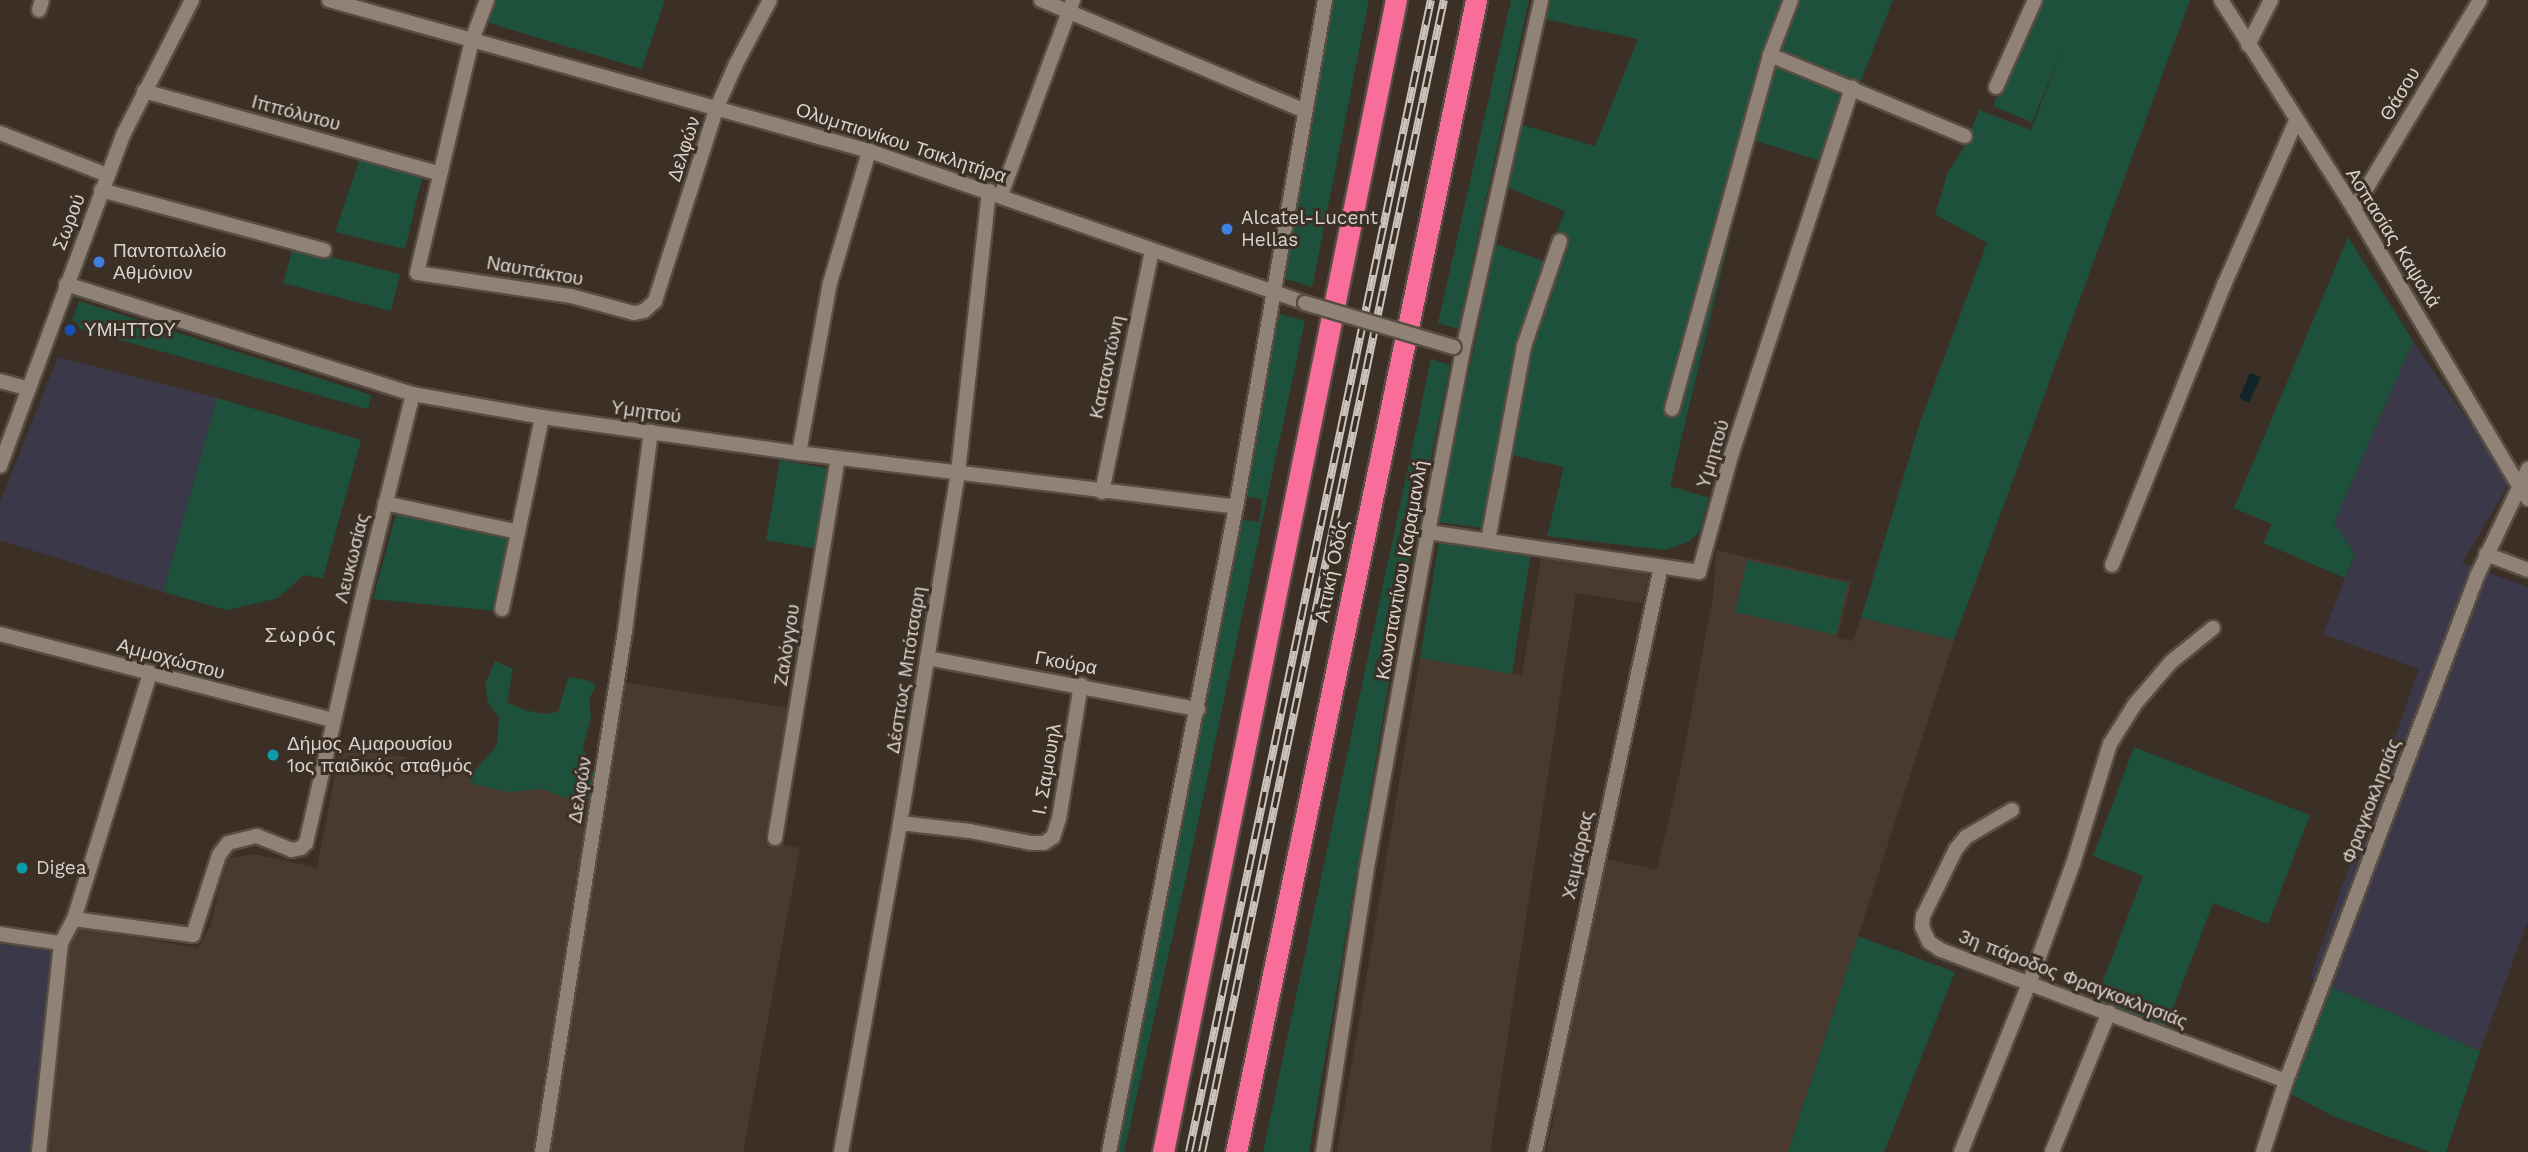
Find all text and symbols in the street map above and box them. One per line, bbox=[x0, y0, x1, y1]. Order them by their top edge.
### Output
street label: Θάσου bbox=[2375, 63, 2425, 125]
street label: Ιππόλυτου bbox=[249, 90, 343, 136]
street label: Ολυμπιονίκου Τσικλητήρα bbox=[793, 98, 1009, 188]
street label: Δελφών bbox=[663, 114, 705, 184]
street label: Ασπασίας Καψαλά bbox=[2341, 164, 2445, 312]
street label: Σωρού bbox=[48, 191, 90, 253]
place label: Alcatel-Lucent Hellas bbox=[1241, 207, 1378, 251]
marker: Alcatel-Lucent Hellas bbox=[1219, 221, 1235, 237]
place label: Παντοπωλείο Αθμόνιον bbox=[113, 240, 226, 284]
street label: Ναυπάκτου bbox=[485, 251, 585, 291]
marker: Παντοπωλείο Αθμόνιον bbox=[91, 254, 107, 270]
street label: Κατσαντώνη bbox=[1085, 313, 1129, 421]
place label: ΥΜΗΤΤΟΥ bbox=[84, 319, 176, 341]
marker: ΥΜΗΤΤΟΥ bbox=[62, 322, 78, 338]
street label: Υμηττού bbox=[609, 396, 683, 428]
street label: Υμηττού bbox=[1692, 417, 1734, 491]
street label: Κωνσταντίνου Καραμανλή bbox=[1371, 458, 1433, 682]
street label: Λευκωσίας bbox=[330, 511, 374, 605]
street label: Αττική Οδός bbox=[1310, 518, 1354, 624]
street label: Δέσπως Μπότσαρη bbox=[882, 585, 930, 755]
street label: Ζαλόγγου bbox=[769, 603, 805, 687]
district label: Σωρός bbox=[265, 622, 337, 648]
street label: Αμμοχώστου bbox=[115, 634, 227, 684]
street label: Γκούρα bbox=[1033, 646, 1099, 680]
street label: Ι. Σαμουηλ bbox=[1028, 722, 1066, 816]
place label: Δήμος Αμαρουσίου 1ος παιδικός σταθμός bbox=[287, 733, 472, 777]
street label: Φραγκοκλησιάς bbox=[2337, 735, 2405, 867]
marker: Δήμος Αμαρουσίου 1ος παιδικός σταθμός bbox=[265, 747, 281, 763]
street label: Δελφών bbox=[564, 755, 596, 825]
street label: Χειμάρρας bbox=[1558, 809, 1598, 901]
place label: Digea bbox=[36, 857, 86, 879]
marker: Digea bbox=[14, 860, 30, 876]
street label: 3η πάροδος Φραγκοκλησιάς bbox=[1955, 925, 2191, 1033]

